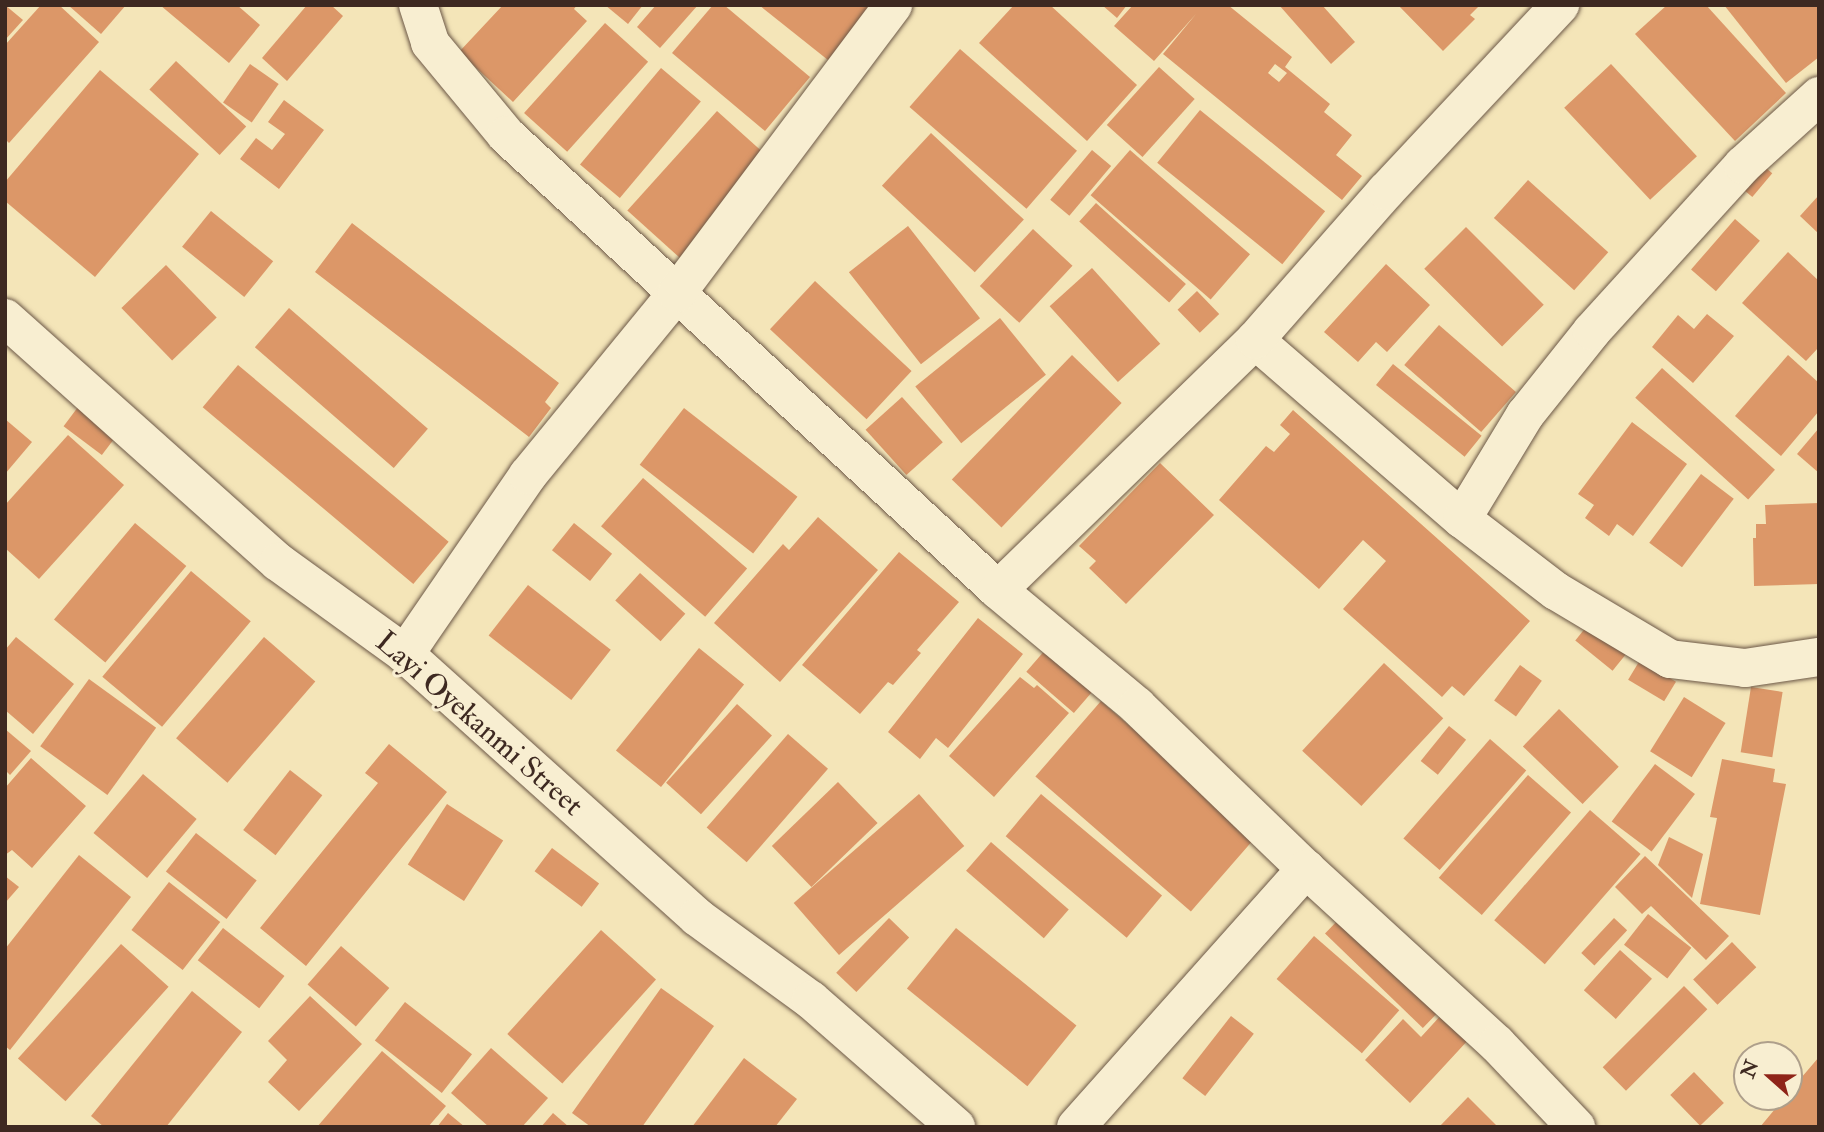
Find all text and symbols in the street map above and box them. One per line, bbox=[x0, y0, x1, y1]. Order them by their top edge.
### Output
street label: Layi Oyekanmi Street bbox=[368, 624, 590, 824]
north arrow bbox=[1733, 1041, 1803, 1111]
text: N bbox=[1736, 1057, 1765, 1081]

